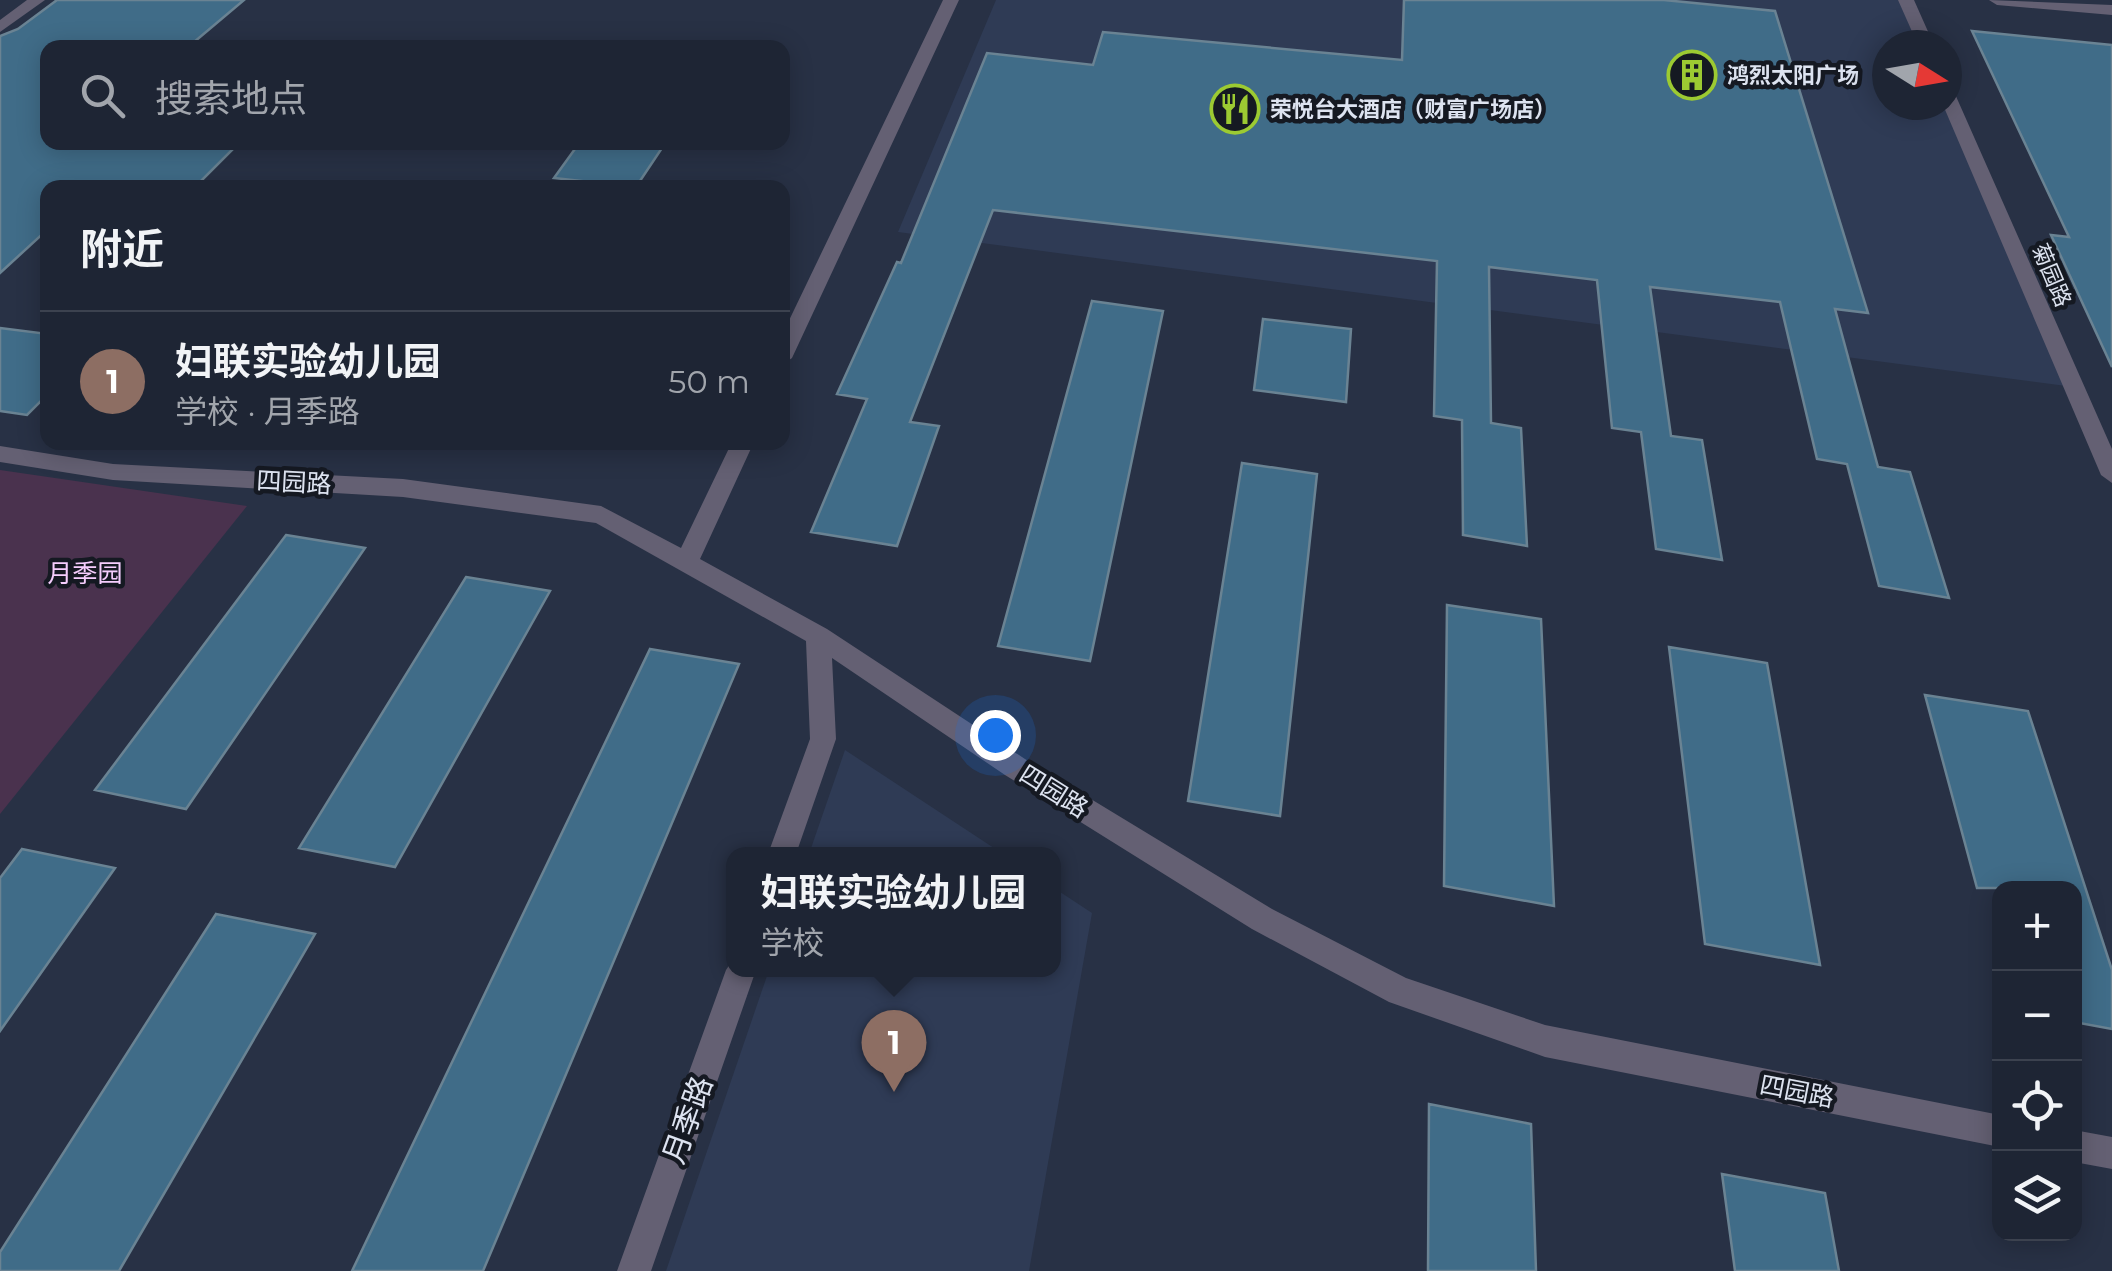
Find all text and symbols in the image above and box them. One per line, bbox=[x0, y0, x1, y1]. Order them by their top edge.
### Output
north arrow bbox=[1872, 30, 1962, 120]
search box bbox=[40, 40, 790, 150]
building icon: 鸿烈太阳广场 bbox=[1666, 49, 1718, 101]
place label: 鸿烈太阳广场 bbox=[1727, 62, 1859, 89]
icon: search bbox=[75, 68, 130, 123]
text: 搜索地点 bbox=[155, 75, 307, 122]
restaurant icon: 荣悦台大酒店（财富广场店） bbox=[1209, 83, 1261, 135]
place label: 荣悦台大酒店（财富广场店） bbox=[1270, 96, 1556, 123]
text: 附近 bbox=[80, 223, 164, 275]
street label: 菊园路 bbox=[2026, 240, 2077, 311]
text: 妇联实验幼儿园 bbox=[175, 338, 441, 385]
text: 1 bbox=[106, 362, 119, 401]
text: 50 m bbox=[668, 362, 750, 401]
text: 学校 · 月季路 bbox=[175, 392, 360, 431]
street label: 四园路 bbox=[256, 465, 332, 499]
park label: 月季园 bbox=[47, 558, 123, 588]
your location bbox=[970, 710, 1021, 761]
street label: 四园路 bbox=[1014, 758, 1094, 824]
popup bbox=[726, 847, 1061, 977]
text: 妇联实验幼儿园 bbox=[760, 869, 1027, 916]
map controls bbox=[1992, 881, 2082, 1241]
button: + bbox=[1992, 881, 2082, 971]
text: 学校 bbox=[760, 923, 825, 962]
button: − bbox=[1992, 971, 2082, 1061]
pin: 1 bbox=[862, 1010, 926, 1092]
button: locate bbox=[1992, 1061, 2082, 1151]
street label: 四园路 bbox=[1757, 1069, 1837, 1113]
street label: 月季路 bbox=[655, 1071, 720, 1168]
button: layers bbox=[1992, 1151, 2082, 1241]

